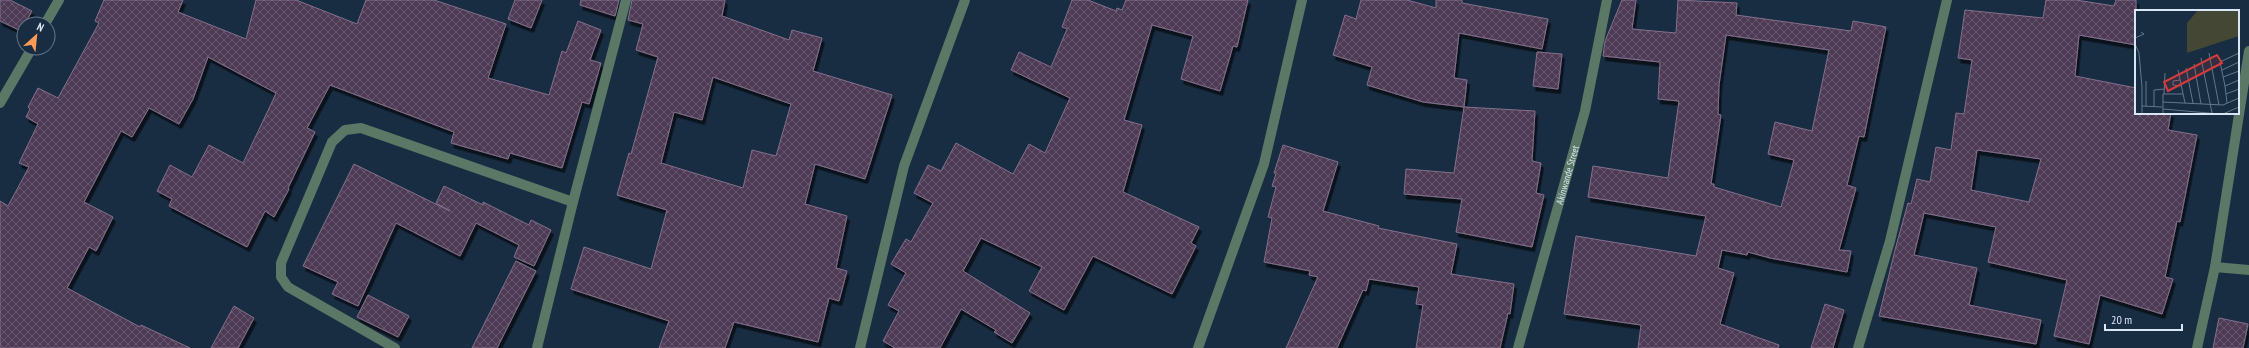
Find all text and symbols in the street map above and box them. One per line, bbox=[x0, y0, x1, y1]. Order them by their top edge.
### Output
inset map bbox=[2135, 10, 2239, 114]
north arrow bbox=[16, 16, 56, 56]
text: N bbox=[35, 20, 46, 35]
street label: Akinwande Street bbox=[1553, 144, 1582, 206]
scale bar bbox=[2105, 306, 2182, 332]
text: 20 m bbox=[2111, 312, 2132, 327]

